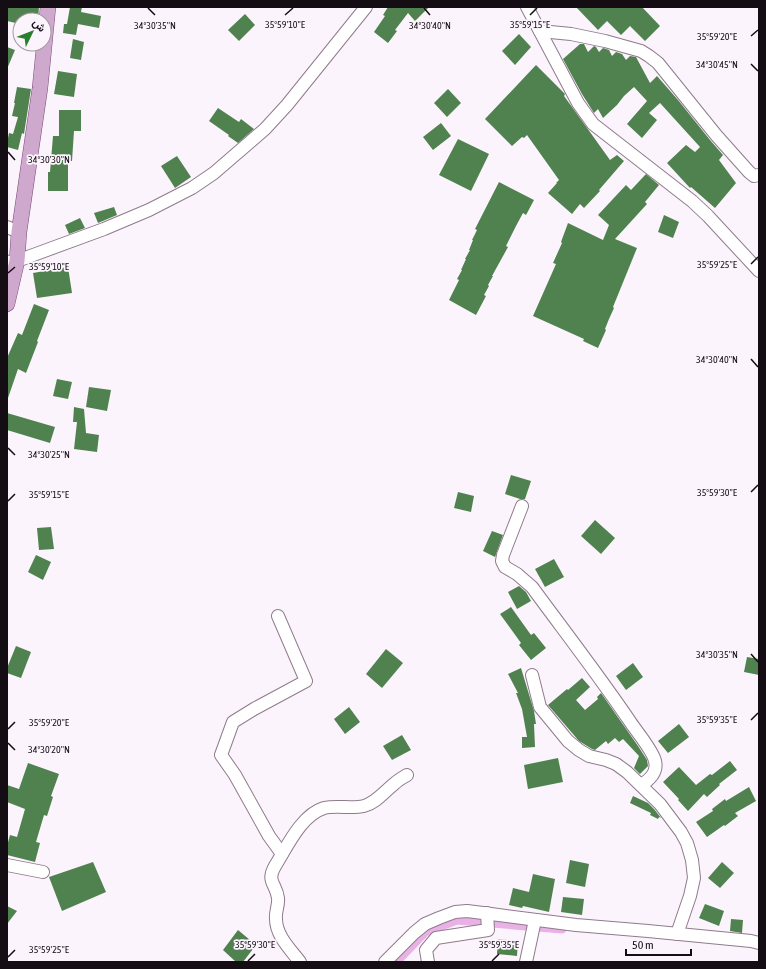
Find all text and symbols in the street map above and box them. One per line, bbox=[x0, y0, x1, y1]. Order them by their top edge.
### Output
north arrow bbox=[12, 12, 52, 52]
text: ش bbox=[30, 16, 48, 35]
text: 35°59'10"E bbox=[265, 19, 306, 30]
text: 35°59'15"E bbox=[510, 19, 551, 30]
text: 34°30'35"N bbox=[134, 20, 176, 31]
text: 34°30'40"N bbox=[409, 20, 451, 31]
text: 35°59'20"E bbox=[697, 31, 738, 42]
text: 34°30'45"N bbox=[696, 59, 738, 70]
text: 34°30'30"N bbox=[28, 154, 70, 165]
text: 35°59'25"E bbox=[697, 259, 738, 270]
text: 35°59'10"E bbox=[29, 261, 70, 272]
text: 34°30'40"N bbox=[696, 354, 738, 365]
text: 34°30'25"N bbox=[28, 449, 70, 460]
text: 35°59'30"E bbox=[697, 487, 738, 498]
text: 35°59'15"E bbox=[29, 489, 70, 500]
text: 34°30'35"N bbox=[696, 649, 738, 660]
text: 35°59'35"E bbox=[697, 714, 738, 725]
text: 35°59'20"E bbox=[29, 717, 70, 728]
text: 34°30'20"N bbox=[28, 744, 70, 755]
scale bar bbox=[626, 931, 691, 957]
text: 50 m bbox=[632, 938, 654, 952]
text: 35°59'30"E bbox=[235, 939, 276, 950]
text: 35°59'35"E bbox=[479, 939, 520, 950]
text: 35°59'25"E bbox=[29, 944, 70, 955]

